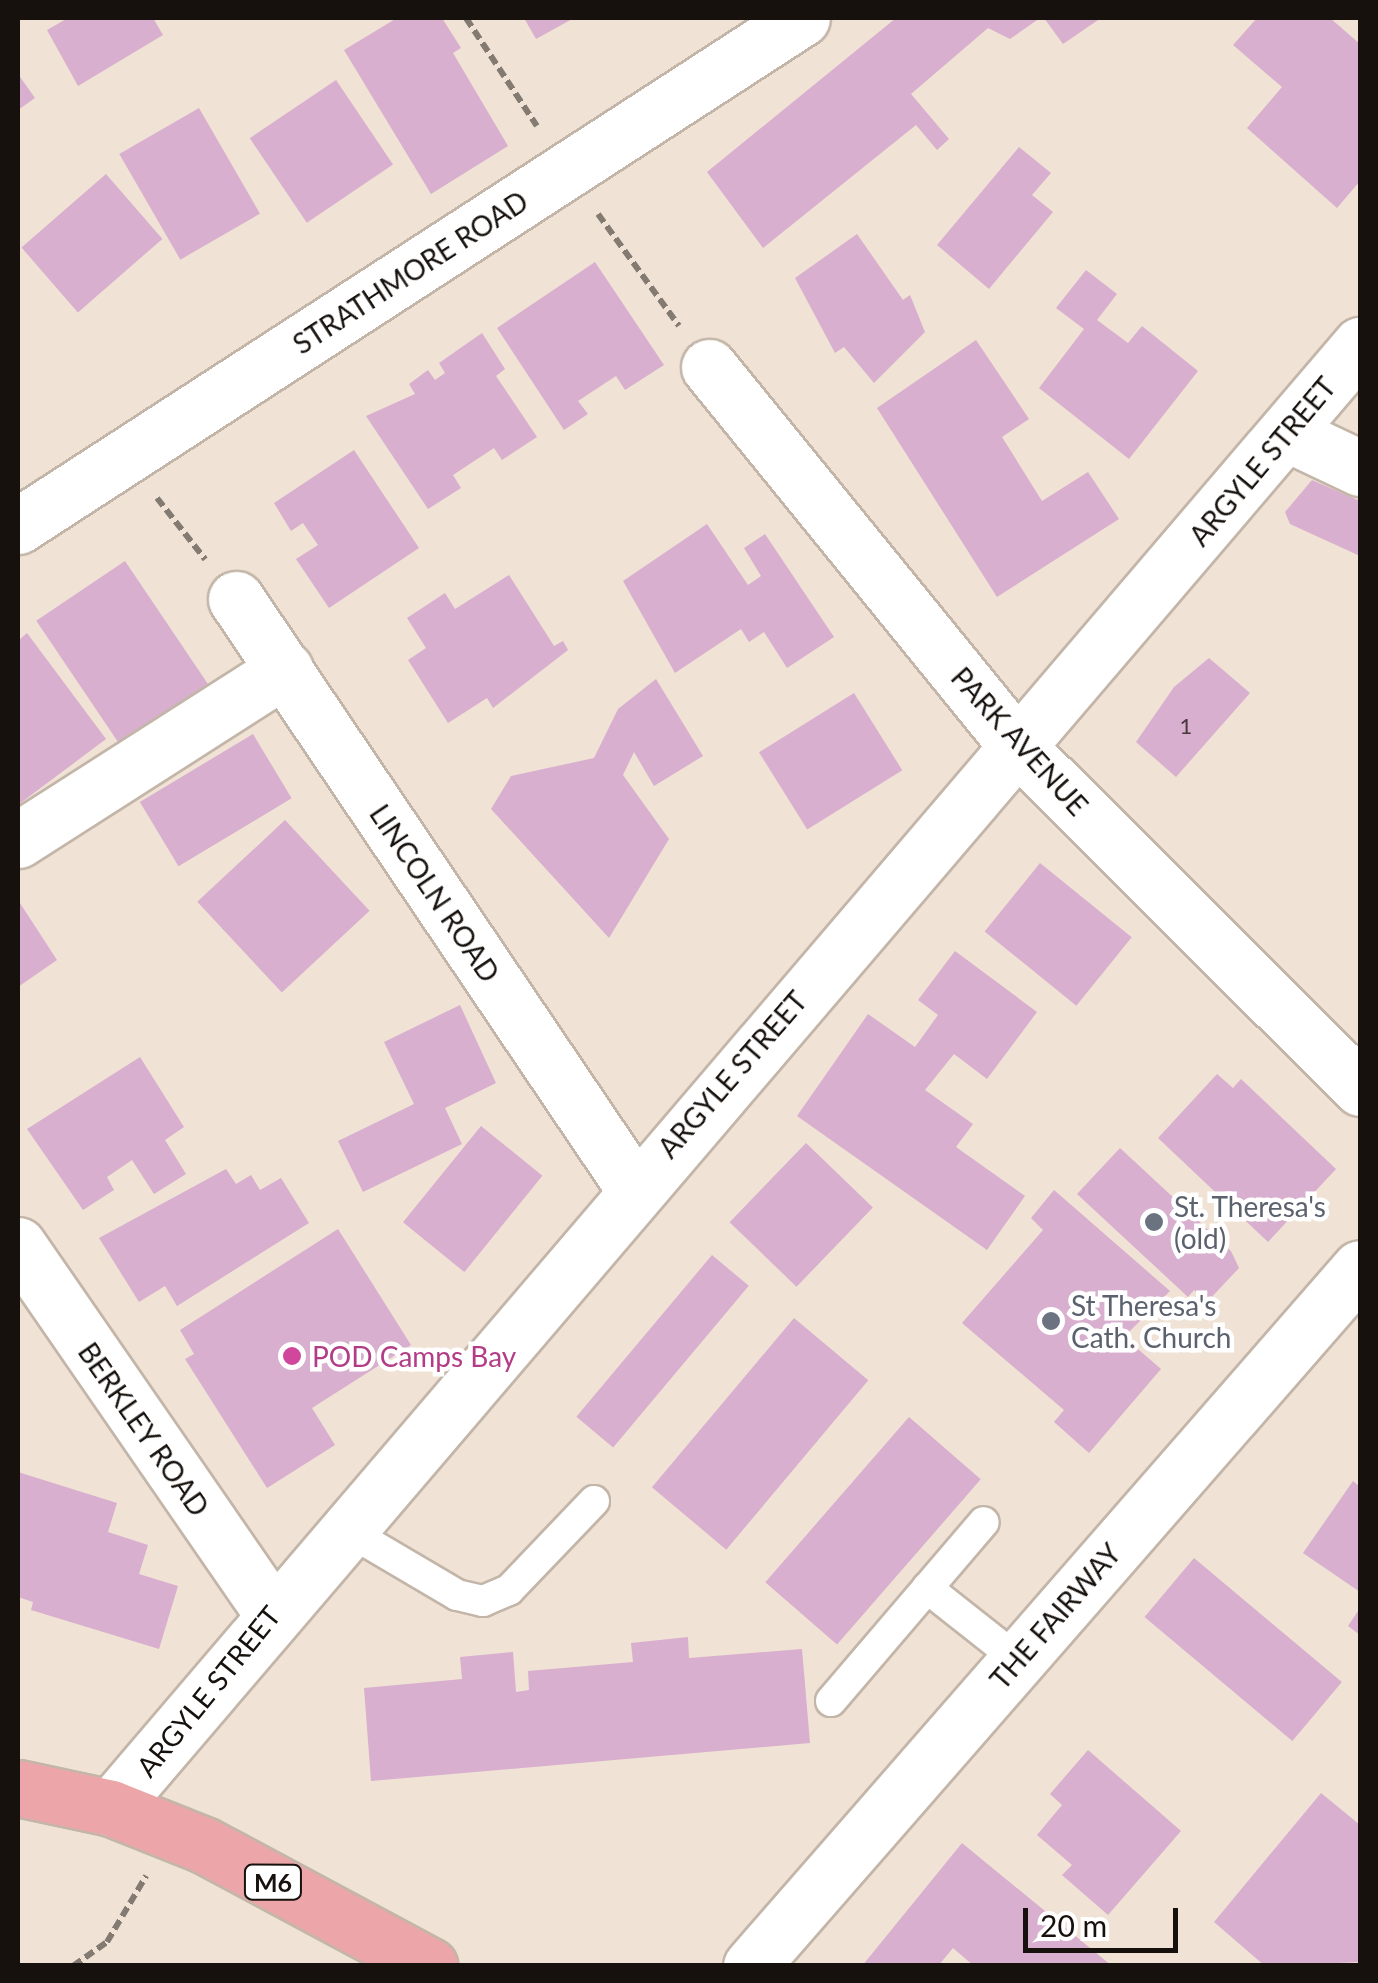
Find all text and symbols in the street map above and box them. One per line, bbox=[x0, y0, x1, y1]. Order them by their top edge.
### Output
street label: STRATHMORE ROAD bbox=[286, 184, 534, 360]
street label: ARGYLE STREET bbox=[1182, 370, 1342, 552]
street label: PARK AVENUE bbox=[945, 660, 1095, 822]
house number: 1 bbox=[1180, 713, 1192, 739]
street label: LINCOLN ROAD bbox=[363, 798, 507, 988]
street label: ARGYLE STREET bbox=[651, 984, 813, 1164]
place label: St. Theresa's (old) bbox=[1174, 1189, 1327, 1255]
marker: St. Theresa's (old) bbox=[1143, 1211, 1165, 1233]
place label: St Theresa's Cath. Church bbox=[1071, 1288, 1231, 1354]
marker: St Theresa's Cath. Church bbox=[1040, 1310, 1062, 1332]
street label: BERKLEY ROAD bbox=[71, 1335, 217, 1523]
place label: POD Camps Bay bbox=[312, 1339, 516, 1373]
marker: POD Camps Bay bbox=[281, 1345, 303, 1367]
street label: THE FAIRWAY bbox=[983, 1536, 1127, 1696]
street label: ARGYLE STREET bbox=[129, 1599, 287, 1783]
road number: M6 bbox=[243, 1862, 303, 1902]
scale bar bbox=[1028, 1888, 1183, 1950]
text: 20 m bbox=[1040, 1907, 1107, 1943]

